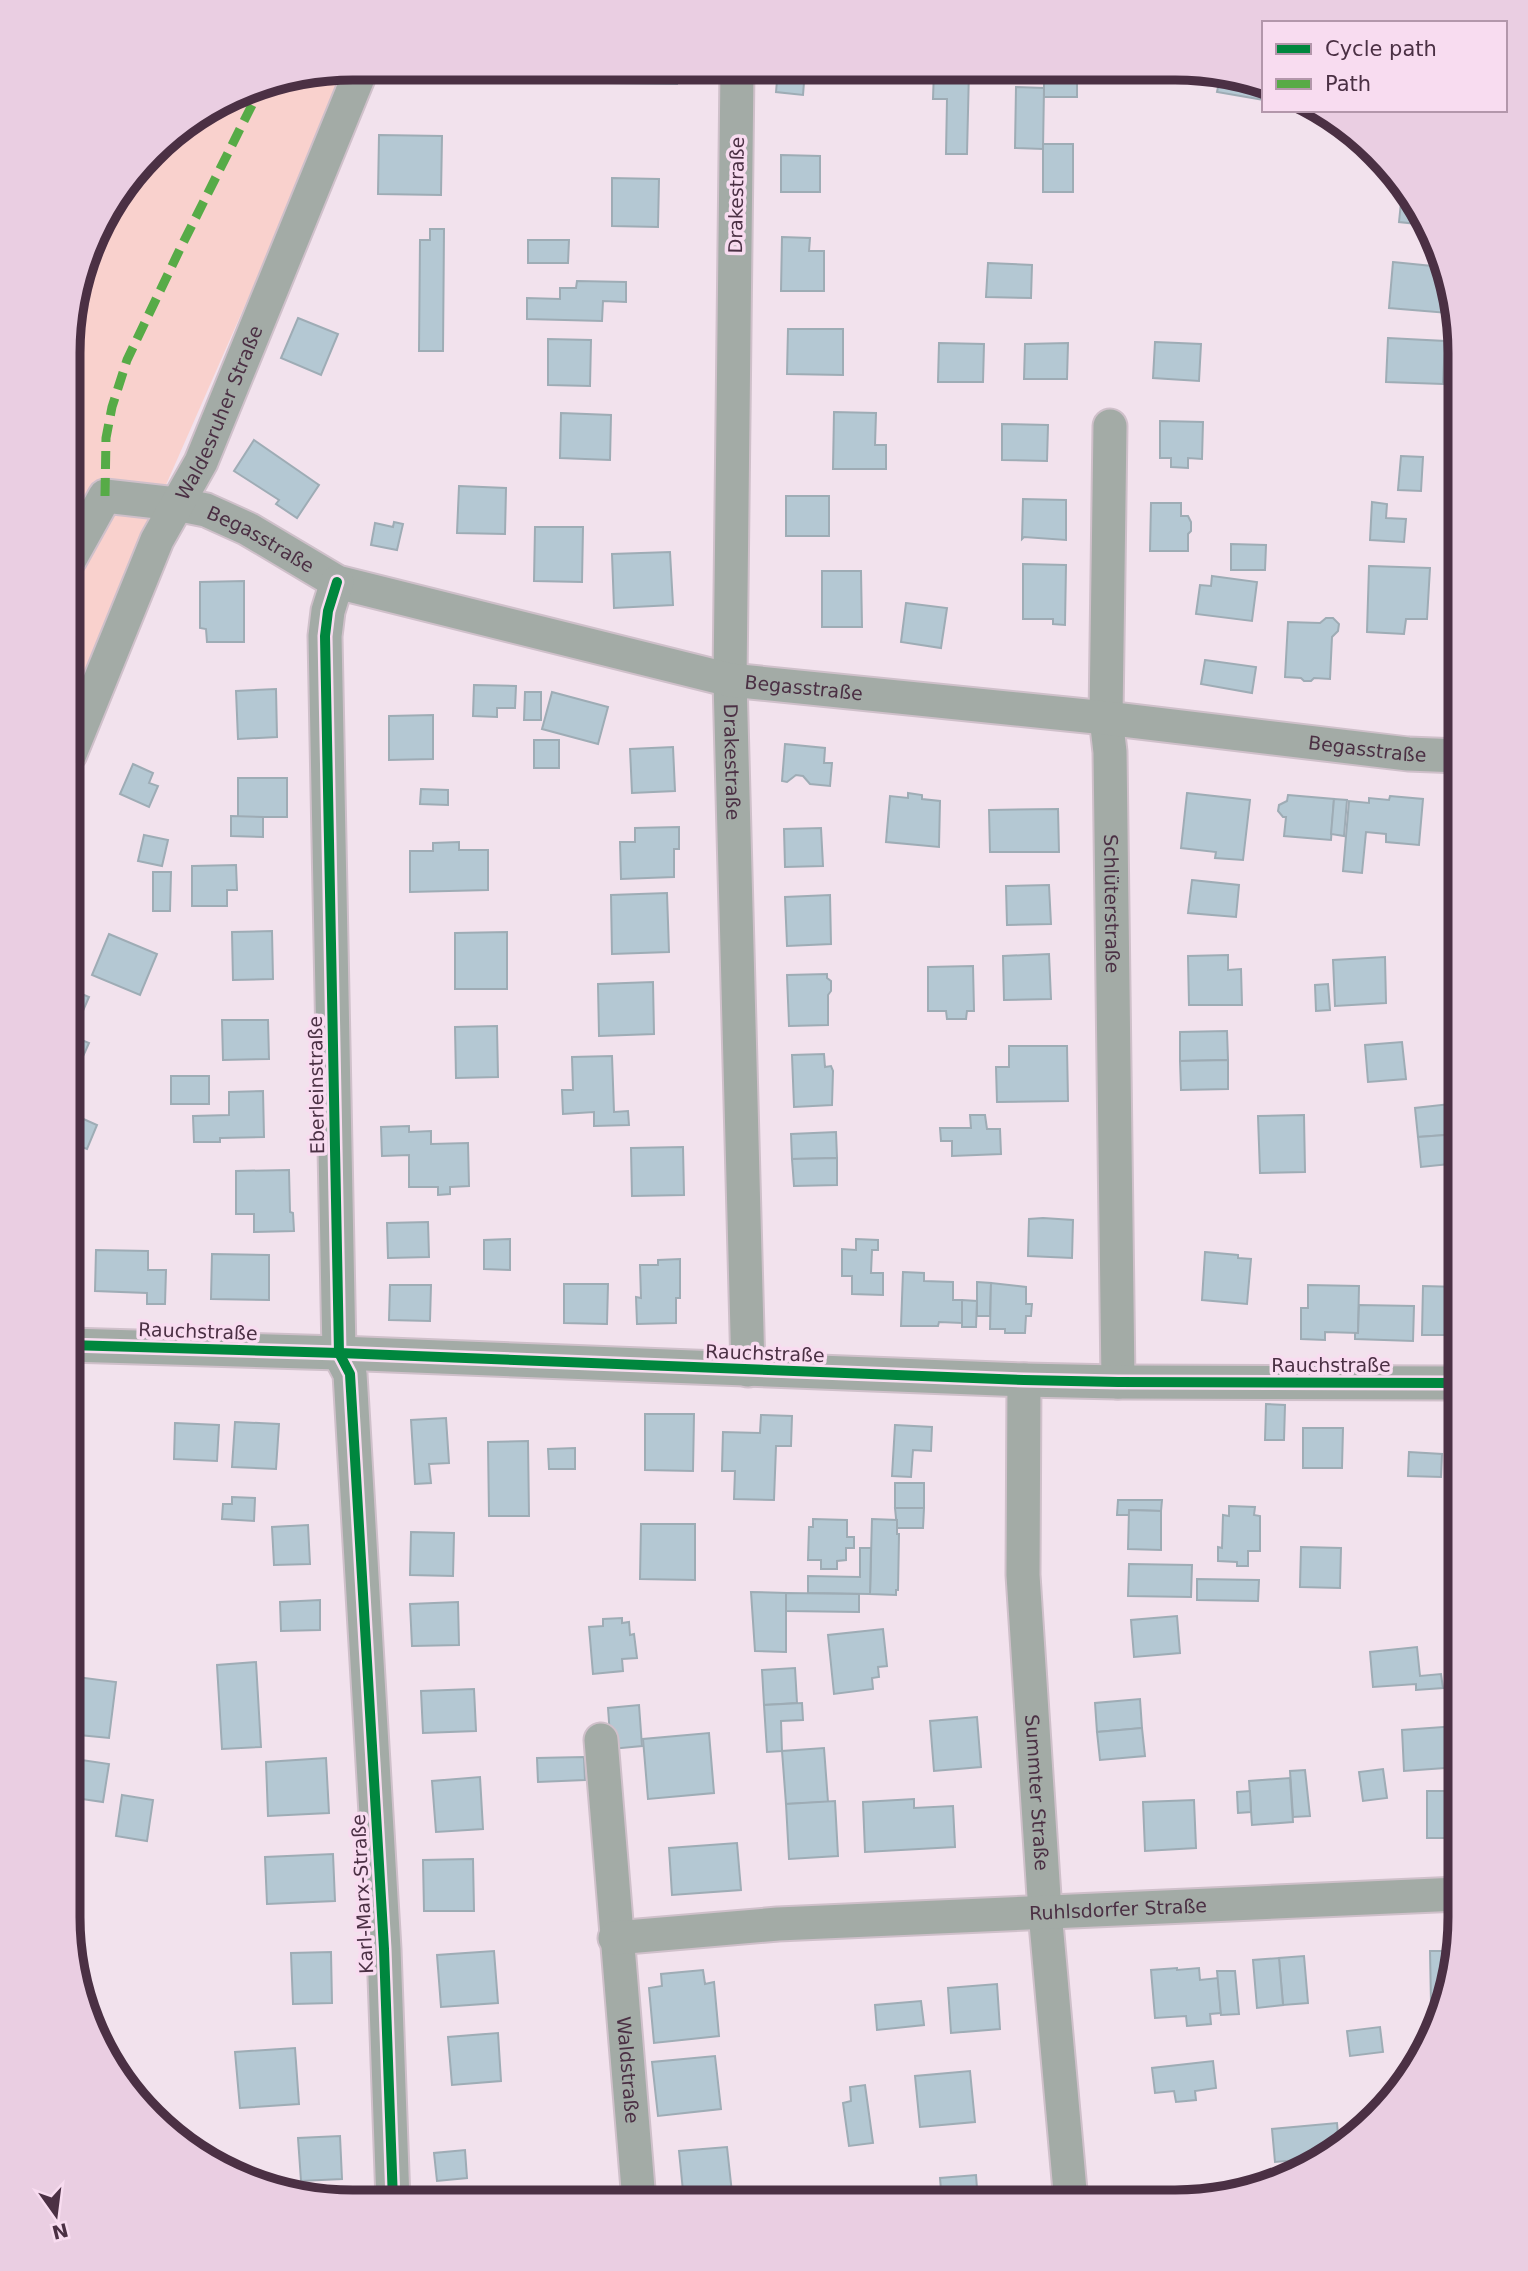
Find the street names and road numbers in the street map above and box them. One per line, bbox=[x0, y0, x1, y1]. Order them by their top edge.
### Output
street label: Drakestraße bbox=[724, 137, 748, 253]
street label: Waldesruher Straße bbox=[171, 322, 267, 504]
street label: Begasstraße bbox=[204, 501, 318, 577]
street label: Begasstraße bbox=[744, 671, 864, 704]
street label: Drakestraße bbox=[720, 703, 745, 821]
street label: Begasstraße bbox=[1307, 731, 1427, 766]
street label: Schlüterstraße bbox=[1100, 834, 1124, 974]
street label: Eberleinstraße bbox=[304, 1016, 328, 1154]
street label: Rauchstraße bbox=[138, 1318, 258, 1344]
street label: Rauchstraße bbox=[705, 1340, 825, 1366]
street label: Rauchstraße bbox=[1271, 1354, 1391, 1376]
street label: Summter Straße bbox=[1021, 1714, 1053, 1871]
street label: Karl-Marx-Straße bbox=[347, 1814, 377, 1974]
street label: Ruhlsdorfer Straße bbox=[1029, 1894, 1207, 1924]
street label: Waldstraße bbox=[613, 2016, 644, 2124]

